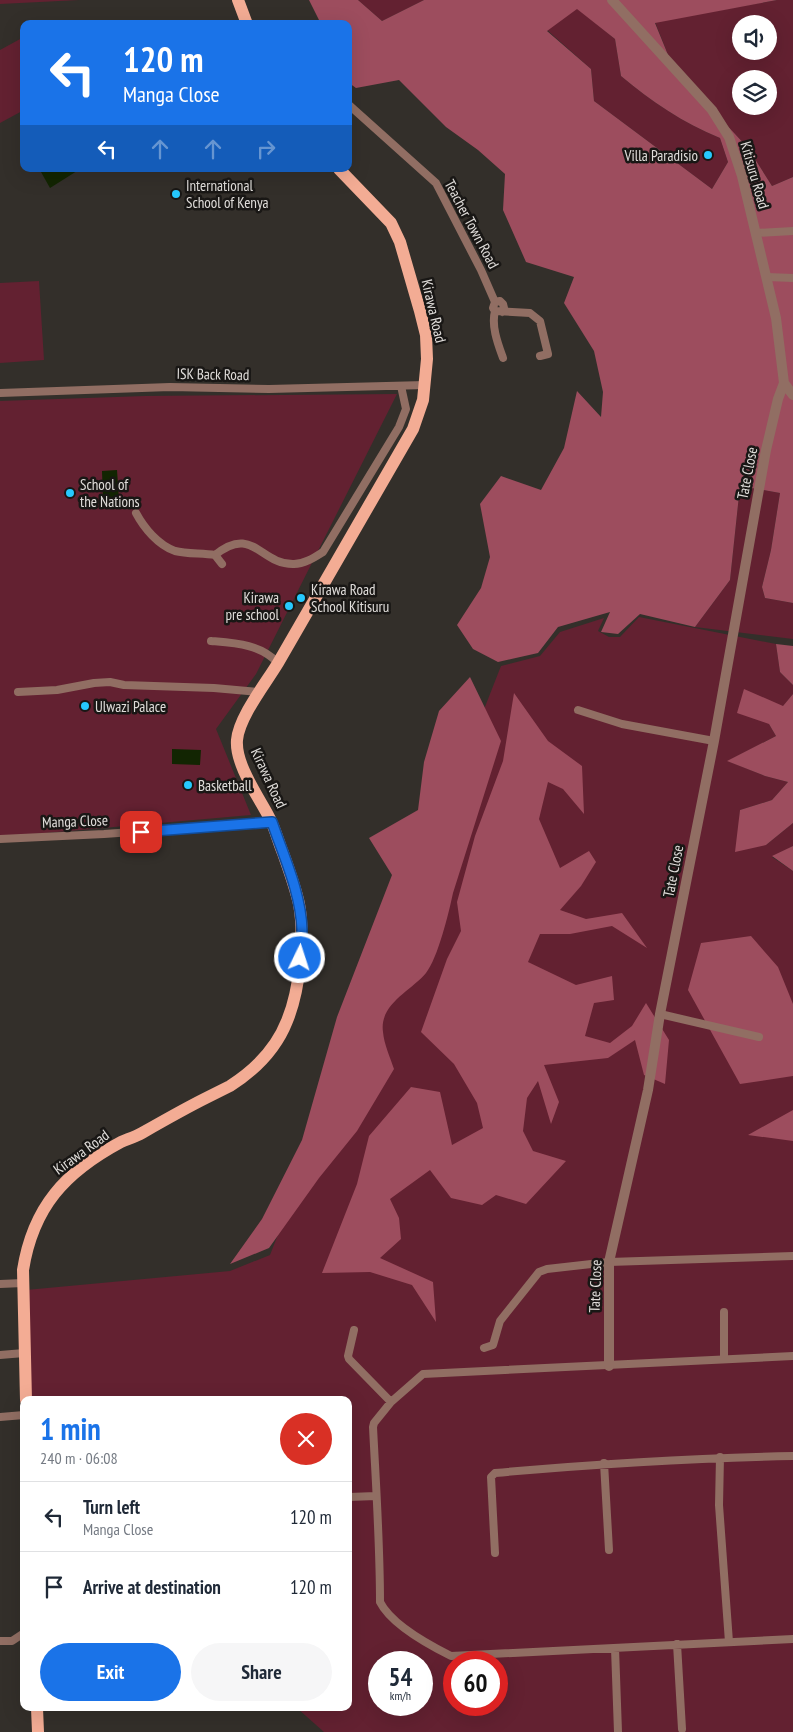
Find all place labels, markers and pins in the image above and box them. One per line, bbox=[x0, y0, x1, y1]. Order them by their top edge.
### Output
place label: Villa Paradisio bbox=[624, 146, 698, 165]
marker: Villa Paradisio bbox=[702, 149, 714, 161]
place label: International School of Kenya bbox=[186, 176, 269, 212]
marker: International School of Kenya bbox=[170, 188, 182, 200]
place label: School of the Nations bbox=[80, 475, 140, 511]
marker: School of the Nations bbox=[64, 487, 76, 499]
place label: Kirawa Road School Kitisuru bbox=[311, 580, 389, 616]
place label: Kirawa pre school bbox=[226, 588, 279, 624]
marker: Kirawa Road School Kitisuru bbox=[295, 592, 307, 604]
marker: Kirawa pre school bbox=[283, 600, 295, 612]
place label: Ulwazi Palace bbox=[95, 697, 166, 716]
marker: Ulwazi Palace bbox=[79, 700, 91, 712]
place label: Basketball bbox=[198, 776, 252, 795]
marker: Basketball bbox=[182, 779, 194, 791]
pin bbox=[120, 811, 162, 853]

